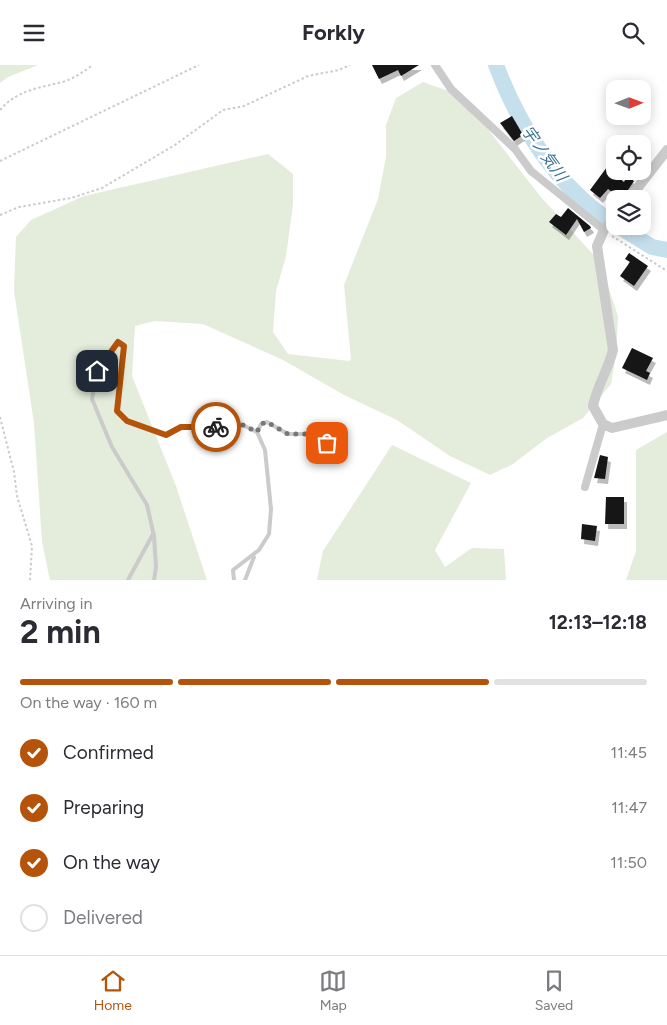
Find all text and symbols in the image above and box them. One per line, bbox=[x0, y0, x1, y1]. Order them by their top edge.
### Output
icon: menu bbox=[20, 19, 48, 47]
text: Forkly bbox=[302, 19, 365, 46]
icon: search bbox=[619, 19, 647, 47]
north arrow bbox=[606, 80, 651, 125]
map controls bbox=[606, 80, 651, 235]
water label: 宇ノ気川 bbox=[518, 122, 572, 186]
button: locate bbox=[606, 135, 651, 180]
button: layers bbox=[606, 190, 651, 235]
pin bbox=[76, 350, 118, 392]
icon: home bbox=[83, 357, 111, 385]
courier bbox=[191, 402, 241, 452]
icon: bike bbox=[202, 413, 230, 441]
pin bbox=[306, 422, 348, 464]
icon: bag bbox=[313, 429, 341, 457]
text: Arriving in bbox=[20, 594, 92, 613]
text: 12:13–12:18 bbox=[549, 611, 647, 634]
text: 2 min bbox=[20, 613, 101, 651]
text: On the way · 160 m bbox=[20, 693, 157, 712]
icon: check bbox=[20, 739, 48, 767]
text: Confirmed bbox=[63, 741, 154, 764]
text: 11:45 bbox=[611, 743, 647, 762]
icon: check bbox=[20, 794, 48, 822]
text: Preparing bbox=[63, 796, 144, 819]
text: 11:47 bbox=[611, 798, 647, 817]
icon: check bbox=[20, 849, 48, 877]
text: On the way bbox=[63, 851, 160, 874]
text: 11:50 bbox=[610, 853, 647, 872]
text: Delivered bbox=[63, 906, 143, 929]
tab: Home bbox=[94, 967, 132, 1014]
tab: Map bbox=[319, 967, 347, 1014]
tab: Saved bbox=[535, 967, 573, 1014]

